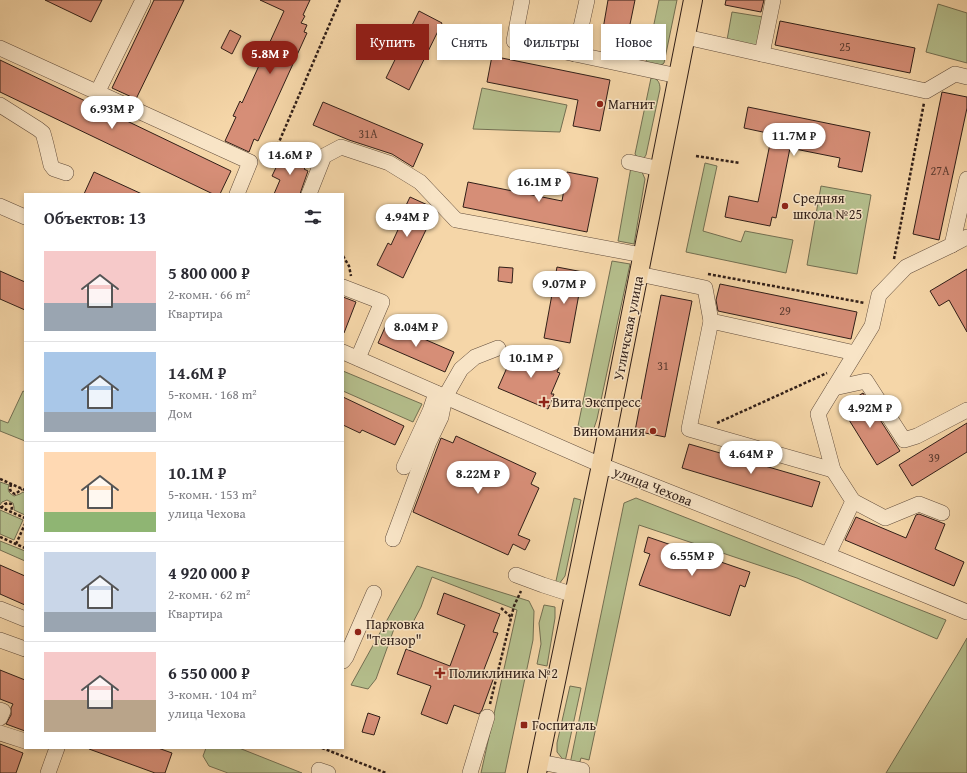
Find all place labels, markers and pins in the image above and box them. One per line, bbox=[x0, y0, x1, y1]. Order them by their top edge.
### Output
pin: 5.8M ₽ bbox=[237, 41, 303, 75]
place label: Магнит bbox=[608, 94, 655, 114]
pin: 6.93M ₽ bbox=[75, 96, 149, 130]
marker: Магнит bbox=[595, 99, 605, 109]
pin: 11.7M ₽ bbox=[757, 123, 831, 157]
pin: 14.6M ₽ bbox=[253, 142, 327, 176]
pin: 16.1M ₽ bbox=[502, 169, 576, 203]
place label: Средняя школа №25 bbox=[793, 188, 862, 224]
marker: Средняя школа №25 bbox=[780, 201, 790, 211]
pin: 4.94M ₽ bbox=[370, 204, 444, 238]
pin: 9.07M ₽ bbox=[527, 271, 601, 305]
pin: 8.04M ₽ bbox=[379, 314, 453, 348]
pin: 10.1M ₽ bbox=[494, 345, 568, 379]
place label: Вита Экспресс bbox=[552, 392, 641, 412]
pin: 4.92M ₽ bbox=[833, 395, 907, 429]
marker: Вита Экспресс bbox=[539, 397, 549, 407]
place label: Виномания bbox=[573, 421, 645, 441]
marker: Виномания bbox=[648, 426, 658, 436]
pin: 4.64M ₽ bbox=[714, 441, 788, 475]
pin: 8.22M ₽ bbox=[441, 461, 515, 495]
pin: 6.55M ₽ bbox=[655, 543, 729, 577]
place label: Парковка "Тензор" bbox=[366, 614, 425, 650]
marker: Парковка "Тензор" bbox=[353, 627, 363, 637]
place label: Поликлиника №2 bbox=[449, 663, 558, 683]
marker: Поликлиника №2 bbox=[434, 667, 446, 679]
place label: Госпиталь bbox=[532, 715, 596, 735]
marker: Госпиталь bbox=[519, 720, 529, 730]

